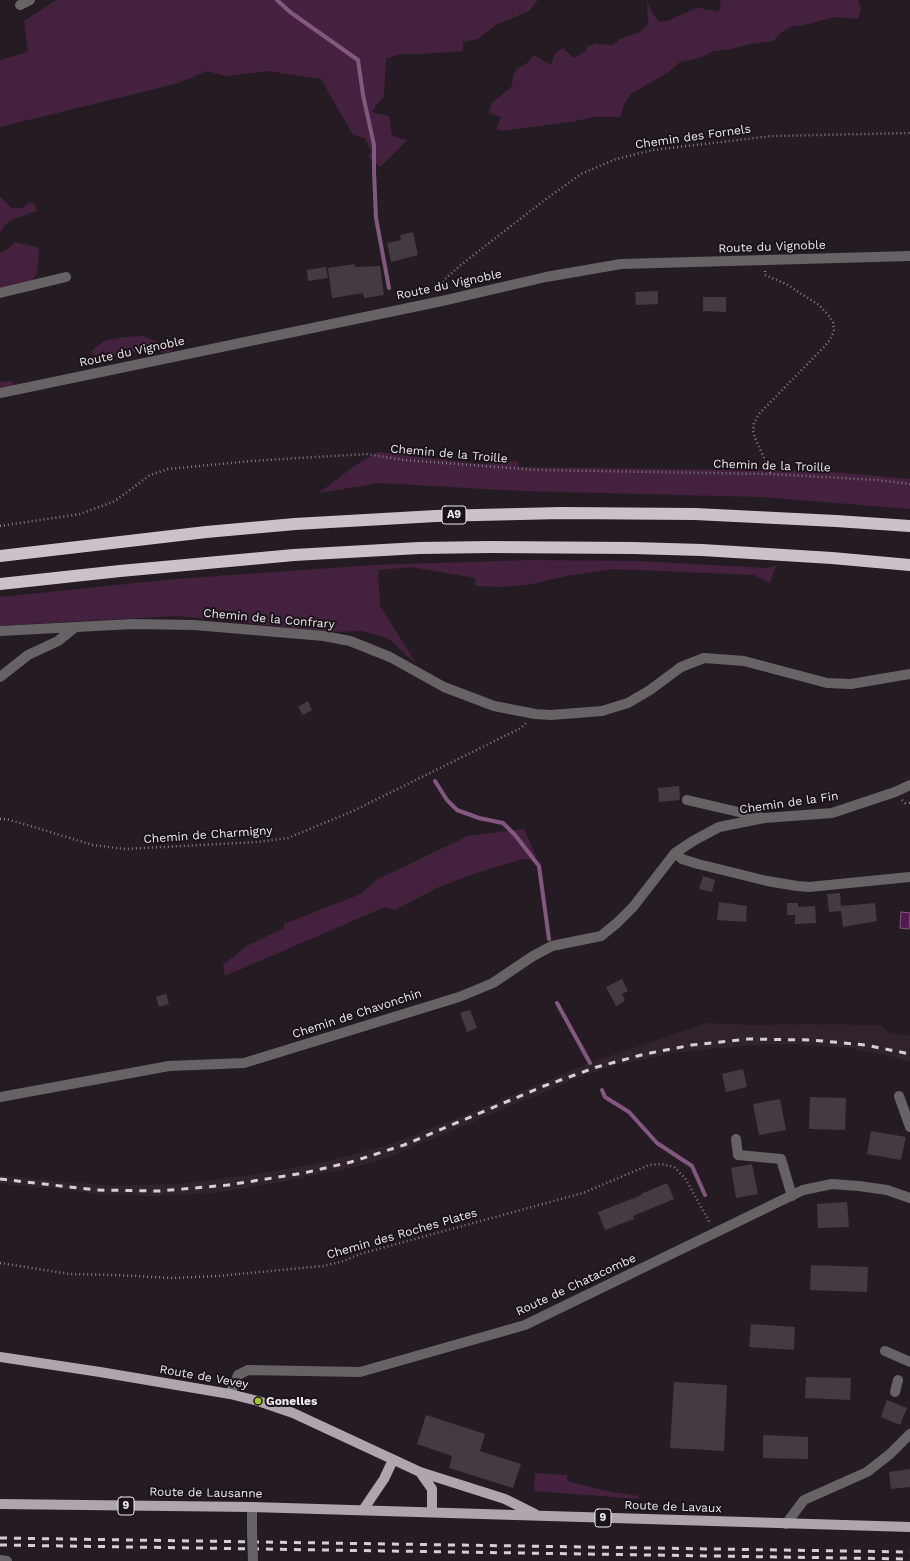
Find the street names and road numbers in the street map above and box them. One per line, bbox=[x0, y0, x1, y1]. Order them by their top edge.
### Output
street label: Chemin des Fornels bbox=[634, 122, 752, 152]
street label: Route du Vignoble bbox=[718, 238, 826, 256]
street label: Route du Vignoble bbox=[395, 267, 503, 303]
street label: Route du Vignoble bbox=[78, 334, 186, 370]
street label: Chemin de la Troille bbox=[390, 442, 508, 466]
street label: Chemin de la Troille bbox=[713, 457, 831, 475]
road number: A9 bbox=[442, 506, 466, 524]
street label: Chemin de la Confrary bbox=[203, 606, 335, 632]
street label: Chemin de la Fin bbox=[739, 789, 839, 817]
street label: Chemin de Charmigny bbox=[143, 823, 273, 847]
street label: Chemin de Chavonchin bbox=[291, 986, 423, 1042]
street label: Chemin des Roches Plates bbox=[325, 1206, 479, 1262]
street label: Route de Chatacombe bbox=[514, 1251, 638, 1319]
street label: Route de Vevey bbox=[158, 1362, 250, 1392]
street label: Route de Lausanne bbox=[149, 1485, 263, 1501]
road number: 9 bbox=[118, 1497, 134, 1515]
street label: Route de Lavaux bbox=[624, 1498, 722, 1516]
road number: 9 bbox=[595, 1509, 611, 1527]

